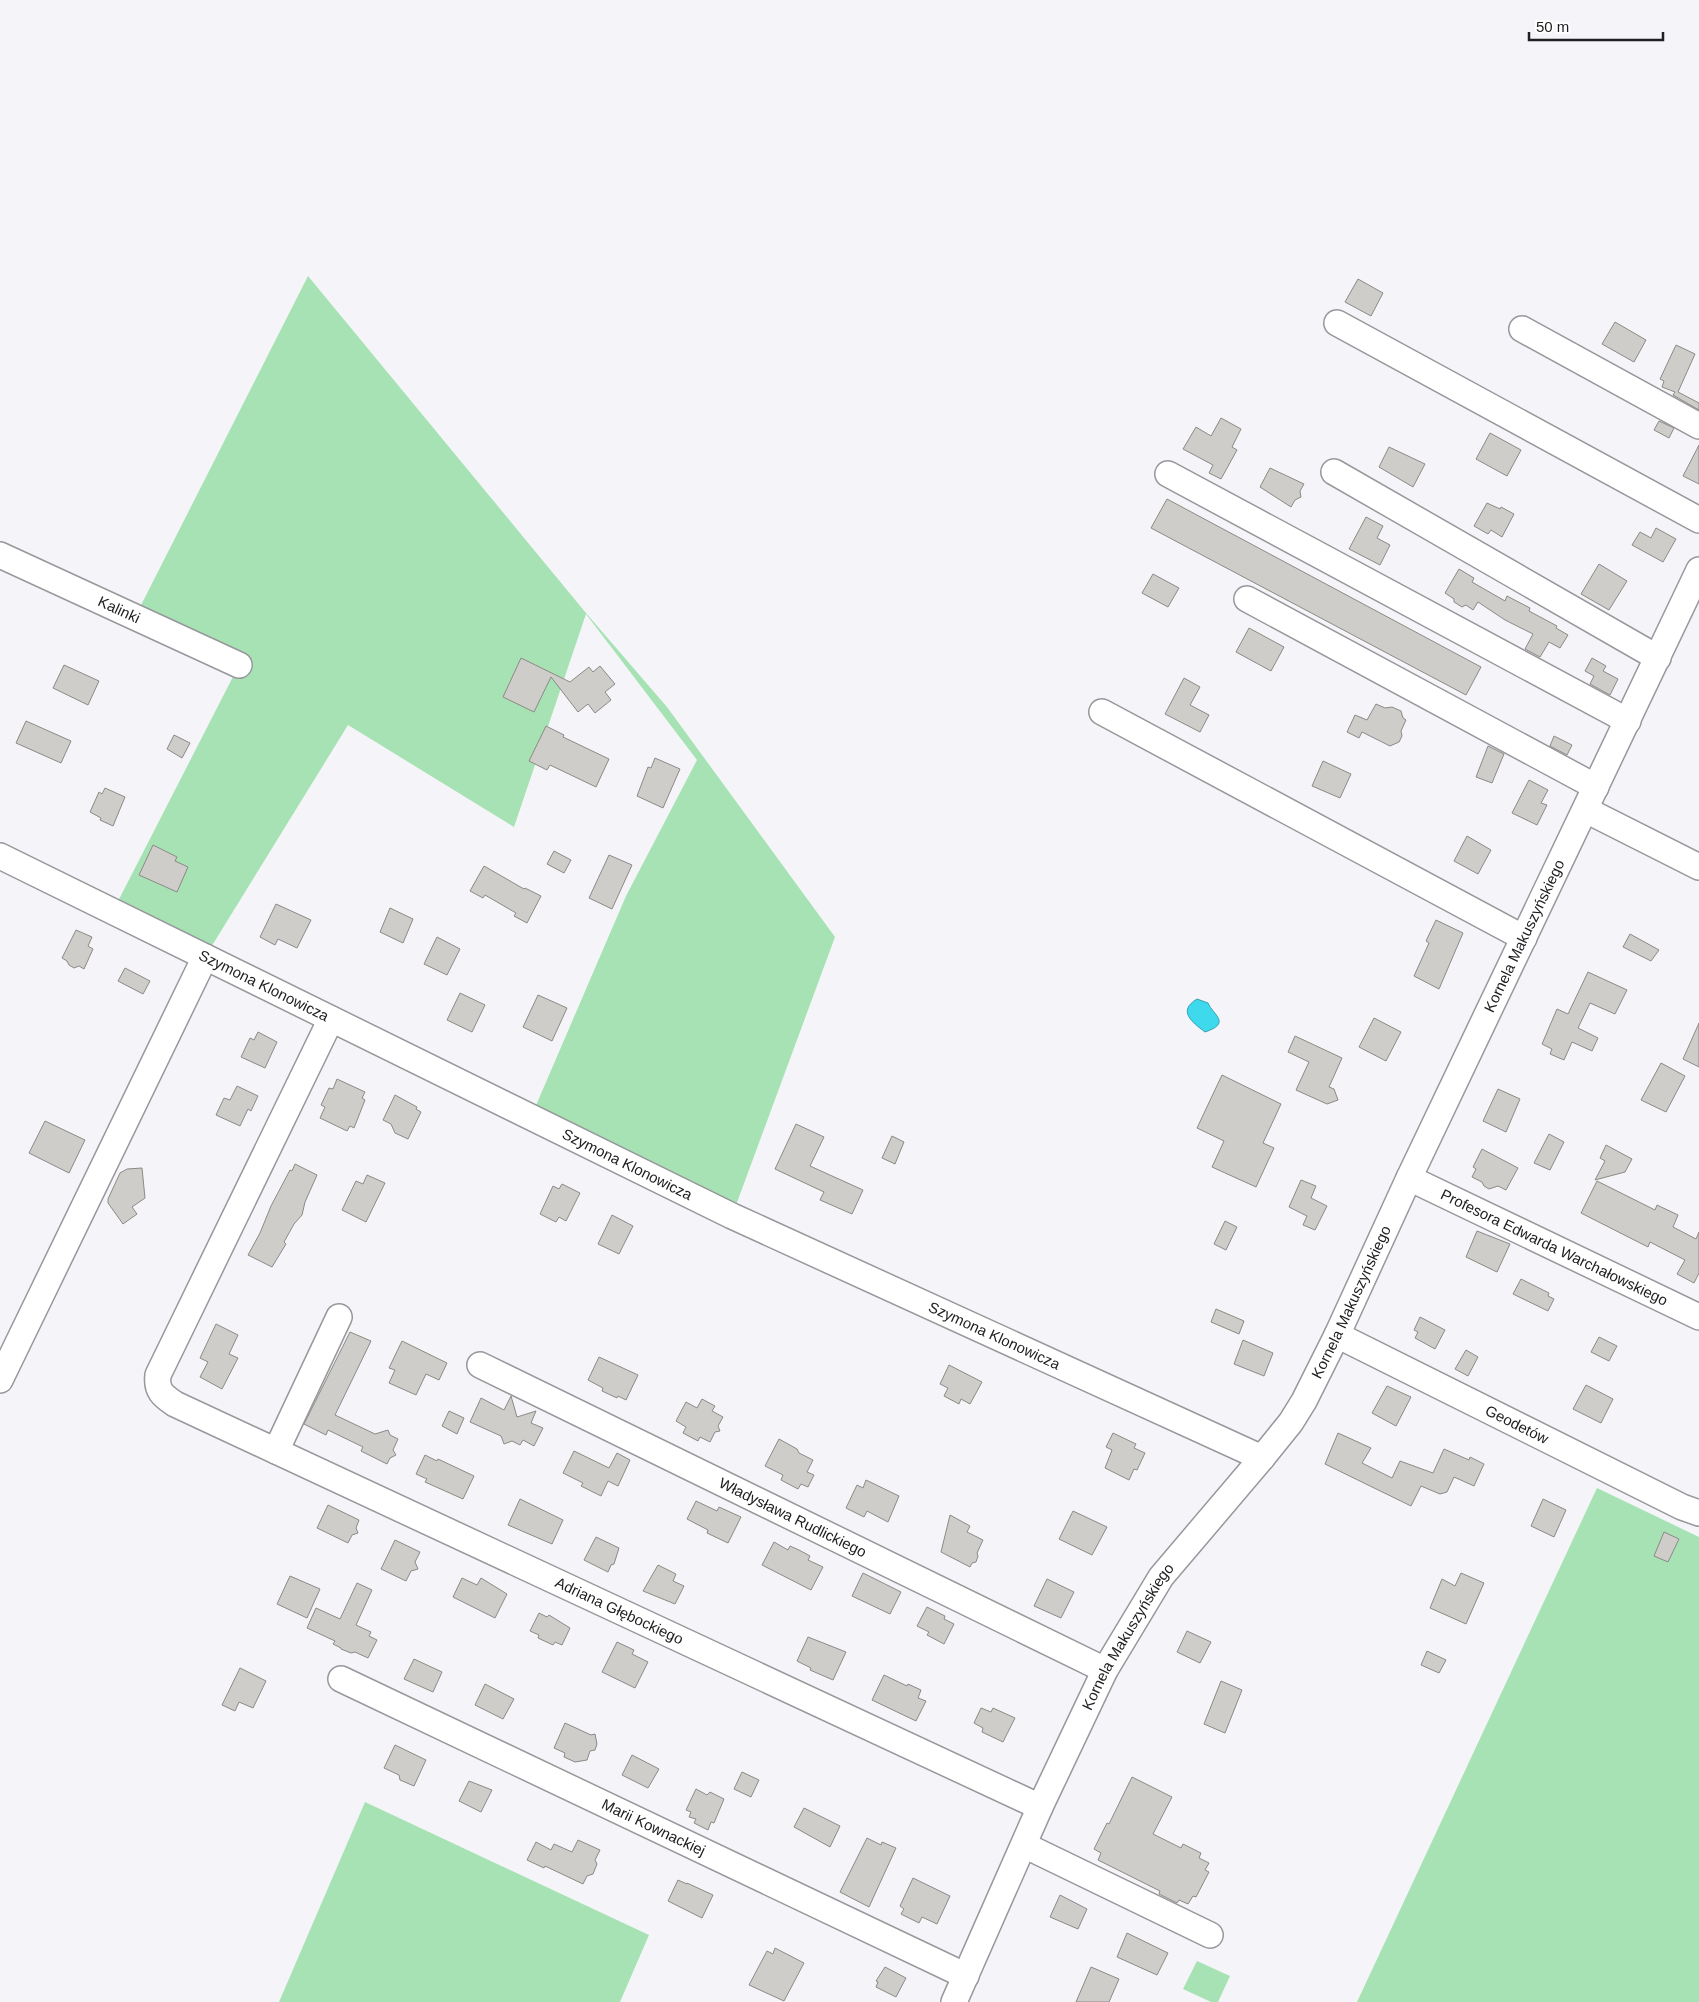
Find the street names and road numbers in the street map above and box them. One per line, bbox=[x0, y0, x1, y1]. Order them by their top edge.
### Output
street label: Kalinki bbox=[96, 592, 143, 626]
street label: Kornela Makuszyńskiego bbox=[1480, 857, 1568, 1015]
street label: Szymona Klonowicza bbox=[196, 946, 332, 1025]
street label: Szymona Klonowicza bbox=[560, 1125, 696, 1203]
street label: Profesora Edwarda Warchałowskiego bbox=[1438, 1186, 1671, 1309]
street label: Kornela Makuszyńskiego bbox=[1308, 1223, 1394, 1381]
street label: Szymona Klonowicza bbox=[926, 1298, 1063, 1373]
street label: Geodetów bbox=[1483, 1401, 1552, 1447]
street label: Władysława Rudlickiego bbox=[717, 1474, 869, 1560]
street label: Kornela Makuszyńskiego bbox=[1078, 1560, 1177, 1712]
street label: Adriana Głębockiego bbox=[553, 1573, 686, 1648]
street label: Marii Kownackiej bbox=[599, 1795, 708, 1859]

